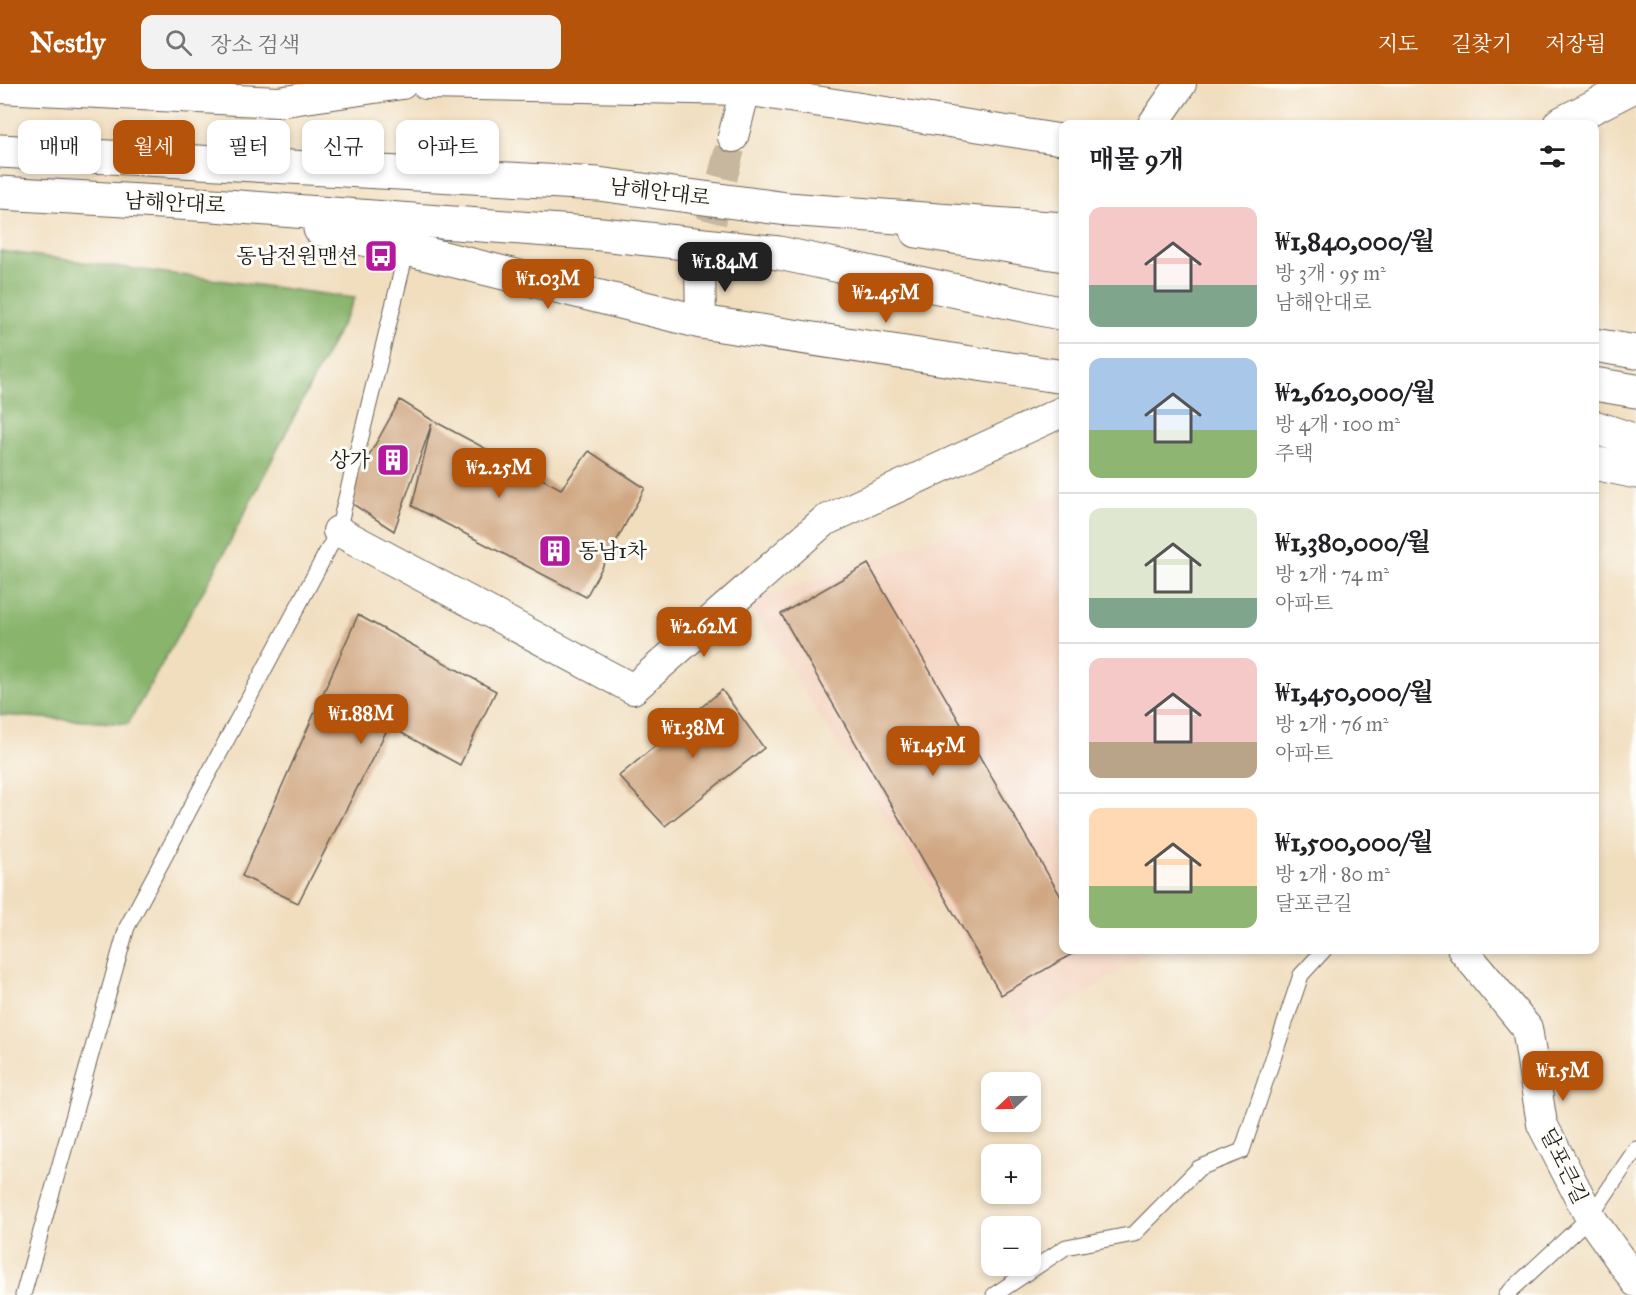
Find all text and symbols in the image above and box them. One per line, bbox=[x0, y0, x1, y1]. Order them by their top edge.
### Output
search box bbox=[141, 15, 561, 69]
text: Nestly bbox=[30, 25, 105, 60]
icon: search bbox=[162, 26, 195, 59]
text: 장소 검색 bbox=[210, 31, 300, 58]
text: 지도 bbox=[1378, 31, 1418, 57]
text: 길찾기 bbox=[1451, 31, 1512, 57]
text: 저장됨 bbox=[1545, 31, 1606, 57]
chip: 매매 bbox=[18, 120, 101, 174]
chip: 월세 bbox=[113, 120, 195, 174]
chip: 필터 bbox=[207, 120, 290, 174]
chip: 신규 bbox=[302, 120, 384, 174]
chip: 아파트 bbox=[396, 120, 499, 174]
icon: filters bbox=[1536, 140, 1569, 173]
text: 매물 9개 bbox=[1089, 143, 1184, 175]
street label: 남해안대로 bbox=[608, 173, 712, 211]
street label: 남해안대로 bbox=[124, 187, 226, 219]
text: ₩1,840,000/월 bbox=[1275, 225, 1435, 257]
icon: home bbox=[1137, 231, 1209, 303]
bus stop icon: 동남전원맨션 bbox=[363, 238, 399, 274]
pin: ₩1.84M bbox=[676, 242, 774, 293]
place label: 동남전원맨션 bbox=[236, 243, 358, 269]
text: ₩1.84M bbox=[692, 249, 758, 273]
pin: ₩1.03M bbox=[499, 259, 597, 310]
text: 방 3개 · 95 m² bbox=[1275, 261, 1386, 285]
text: ₩1.03M bbox=[516, 266, 580, 290]
pin: ₩2.45M bbox=[837, 273, 935, 324]
text: ₩2.45M bbox=[852, 280, 920, 304]
text: 남해안대로 bbox=[1275, 290, 1372, 314]
text: ₩2,620,000/월 bbox=[1275, 376, 1436, 408]
icon: home bbox=[1137, 382, 1209, 454]
text: 방 4개 · 100 m² bbox=[1275, 412, 1400, 436]
text: 주택 bbox=[1275, 441, 1314, 465]
building icon: 상가 bbox=[375, 442, 411, 478]
place label: 상가 bbox=[329, 447, 371, 473]
pin: ₩2.25M bbox=[450, 448, 548, 499]
text: ₩2.25M bbox=[466, 455, 532, 479]
text: ₩1,380,000/월 bbox=[1275, 526, 1431, 558]
icon: home bbox=[1137, 532, 1209, 604]
building icon: 동남1차 bbox=[537, 533, 573, 569]
place label: 동남1차 bbox=[578, 538, 648, 564]
text: 방 2개 · 74 m² bbox=[1275, 562, 1389, 586]
text: 아파트 bbox=[1275, 591, 1333, 615]
pin: ₩2.62M bbox=[655, 607, 753, 658]
text: ₩2.62M bbox=[671, 614, 737, 638]
text: ₩1,450,000/월 bbox=[1275, 676, 1434, 708]
icon: home bbox=[1137, 682, 1209, 754]
pin: ₩1.88M bbox=[312, 694, 410, 745]
text: ₩1.88M bbox=[328, 701, 394, 725]
pin: ₩1.38M bbox=[644, 708, 742, 759]
text: 방 2개 · 76 m² bbox=[1275, 712, 1389, 736]
text: ₩1.38M bbox=[661, 715, 725, 739]
pin: ₩1.45M bbox=[884, 726, 982, 777]
text: ₩1.45M bbox=[900, 733, 966, 757]
text: 아파트 bbox=[1275, 741, 1333, 765]
text: ₩1,500,000/월 bbox=[1275, 826, 1433, 858]
icon: home bbox=[1137, 832, 1209, 904]
text: 방 2개 · 80 m² bbox=[1275, 862, 1390, 886]
text: 달포큰길 bbox=[1275, 891, 1352, 915]
pin: ₩1.5M bbox=[1521, 1051, 1605, 1102]
text: ₩1.5M bbox=[1536, 1058, 1590, 1082]
north arrow bbox=[981, 1072, 1041, 1132]
map controls bbox=[981, 1072, 1041, 1276]
street label: 달포큰길 bbox=[1535, 1124, 1593, 1208]
button: + bbox=[981, 1144, 1041, 1204]
button: − bbox=[981, 1216, 1041, 1276]

